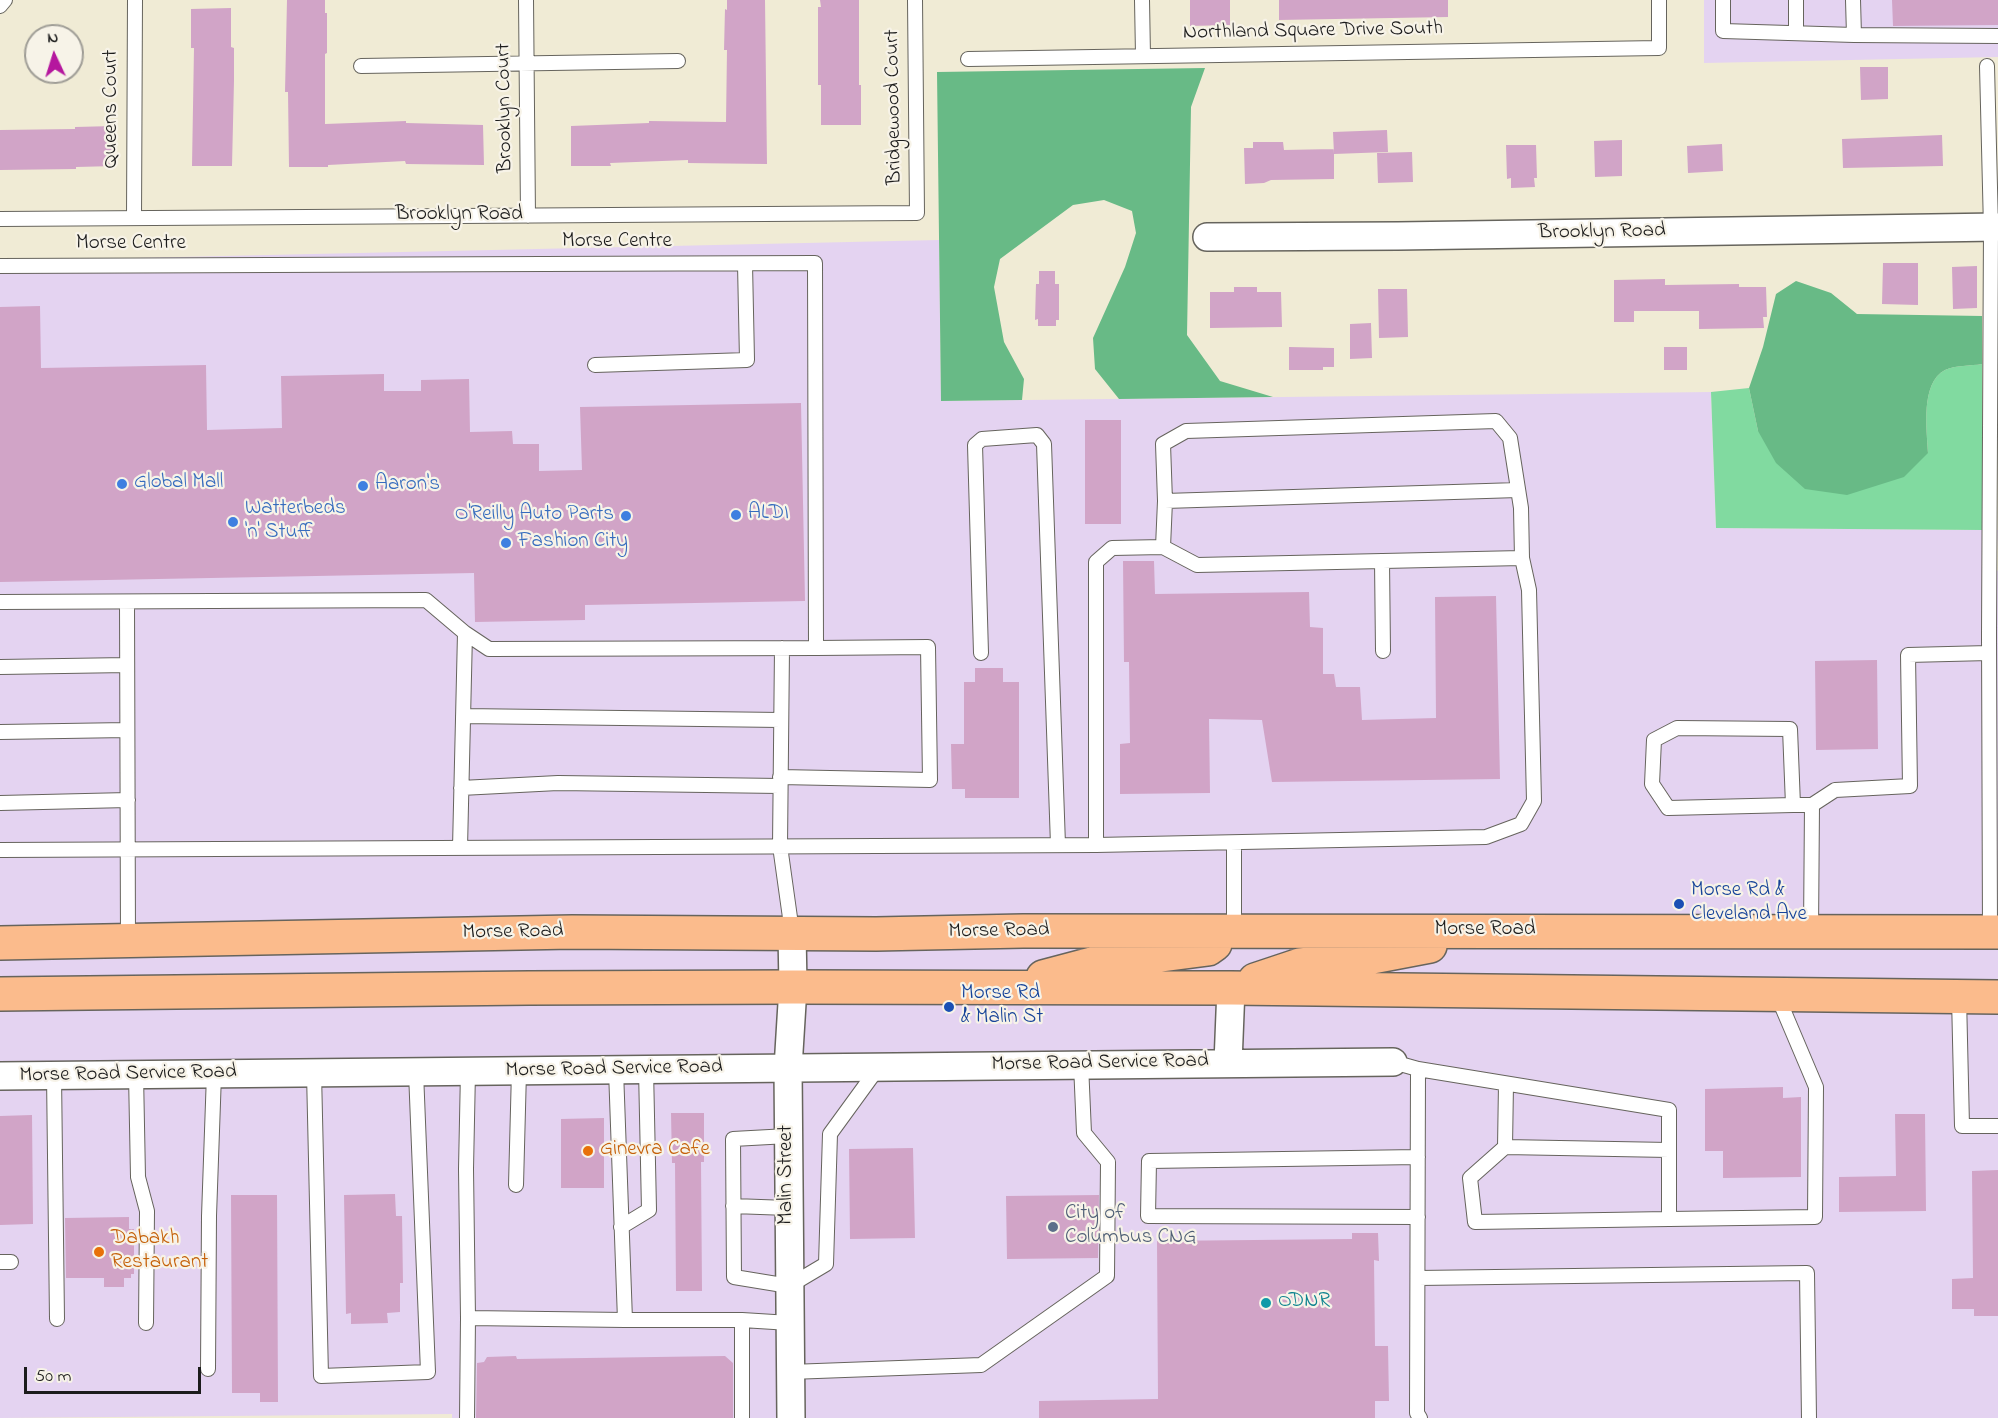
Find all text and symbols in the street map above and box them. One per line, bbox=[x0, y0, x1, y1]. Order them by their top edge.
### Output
street label: Northland Square Drive South bbox=[1183, 17, 1443, 47]
north arrow bbox=[24, 24, 84, 84]
text: N bbox=[47, 26, 59, 50]
street label: Bridgewood Court bbox=[881, 29, 909, 185]
street label: Brooklyn Court bbox=[492, 43, 520, 173]
street label: Queens Court bbox=[100, 50, 126, 168]
street label: Brooklyn Road bbox=[395, 203, 523, 229]
street label: Brooklyn Road bbox=[1538, 219, 1666, 247]
street label: Morse Centre bbox=[562, 230, 672, 256]
street label: Morse Centre bbox=[76, 232, 186, 258]
place label: Global Mall bbox=[134, 471, 223, 497]
place label: Aaron's bbox=[375, 473, 440, 499]
marker: Global Mall bbox=[115, 477, 129, 491]
marker: Aaron's bbox=[356, 479, 370, 493]
place label: Watterbeds 'n' Stuff bbox=[245, 497, 346, 547]
place label: ALDI bbox=[748, 502, 789, 528]
place label: O'Reilly Auto Parts bbox=[455, 503, 614, 529]
marker: ALDI bbox=[729, 508, 743, 522]
marker: O'Reilly Auto Parts bbox=[619, 509, 633, 523]
marker: Watterbeds 'n' Stuff bbox=[226, 515, 240, 529]
place label: Fashion City bbox=[518, 530, 628, 556]
marker: Fashion City bbox=[499, 536, 513, 550]
place label: Morse Rd & Cleveland Ave bbox=[1691, 879, 1807, 929]
marker: Morse Rd & Cleveland Ave bbox=[1672, 897, 1686, 911]
street label: Morse Road bbox=[1434, 918, 1536, 944]
street label: Morse Road bbox=[948, 919, 1050, 945]
street label: Morse Road bbox=[462, 920, 564, 946]
place label: Morse Rd & Malin St bbox=[961, 982, 1043, 1032]
marker: Morse Rd & Malin St bbox=[942, 1000, 956, 1014]
street label: Morse Road Service Road bbox=[991, 1050, 1209, 1078]
street label: Morse Road Service Road bbox=[505, 1056, 723, 1084]
street label: Morse Road Service Road bbox=[19, 1061, 237, 1089]
street label: Malin Street bbox=[775, 1125, 801, 1225]
place label: Ginevra Cafe bbox=[600, 1138, 710, 1164]
marker: Ginevra Cafe bbox=[581, 1144, 595, 1158]
place label: City of Columbus CNG bbox=[1065, 1202, 1196, 1252]
marker: City of Columbus CNG bbox=[1046, 1220, 1060, 1234]
place label: Dabakh Restaurant bbox=[111, 1227, 208, 1277]
marker: Dabakh Restaurant bbox=[92, 1245, 106, 1259]
place label: ODNR bbox=[1278, 1290, 1330, 1316]
marker: ODNR bbox=[1259, 1296, 1273, 1310]
scale bar bbox=[27, 1355, 204, 1393]
text: 50 m bbox=[35, 1364, 72, 1390]

